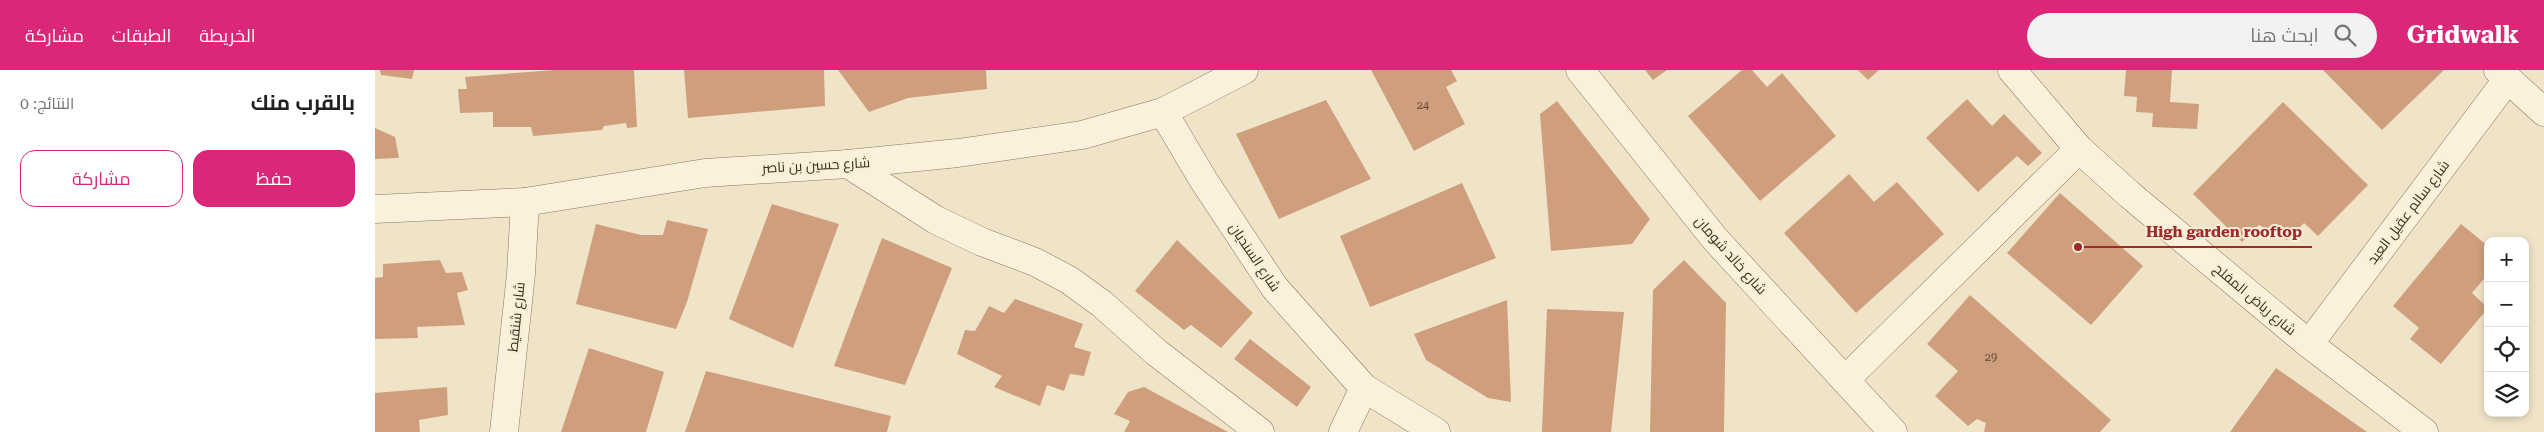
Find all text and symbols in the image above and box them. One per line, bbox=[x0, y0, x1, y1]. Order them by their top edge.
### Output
search box bbox=[2027, 13, 2377, 58]
icon: search bbox=[2331, 21, 2359, 49]
text: Gridwalk bbox=[2407, 21, 2519, 49]
text: ابحث هنا bbox=[2250, 24, 2319, 47]
text: مشاركة bbox=[25, 25, 84, 46]
text: الطبقات bbox=[112, 25, 171, 46]
text: الخريطة bbox=[199, 25, 256, 46]
text: بالقرب منك bbox=[251, 91, 355, 115]
text: النتائج: 0 bbox=[20, 94, 74, 113]
house number: 24 bbox=[1417, 99, 1430, 112]
button: مشاركة bbox=[20, 150, 183, 207]
button: حفظ bbox=[193, 150, 355, 207]
street label: شارع حسين بن ناصر bbox=[761, 154, 870, 177]
street label: شارع سالم عقيل العيد bbox=[2364, 157, 2454, 268]
street label: شارع خالد شومان bbox=[1691, 213, 1770, 298]
callout: High garden rooftop bbox=[2136, 217, 2312, 247]
street label: شارع السنديان bbox=[1225, 220, 1284, 295]
text: High garden rooftop bbox=[2146, 223, 2302, 241]
map controls bbox=[2484, 237, 2529, 417]
button: + bbox=[2484, 237, 2529, 282]
street label: شارع رياض المفلح bbox=[2210, 260, 2299, 339]
street label: شارع شنقيط bbox=[504, 281, 529, 353]
button: − bbox=[2484, 282, 2529, 327]
button: locate bbox=[2484, 327, 2529, 372]
house number: 29 bbox=[1985, 351, 1997, 364]
button: layers bbox=[2484, 372, 2529, 417]

